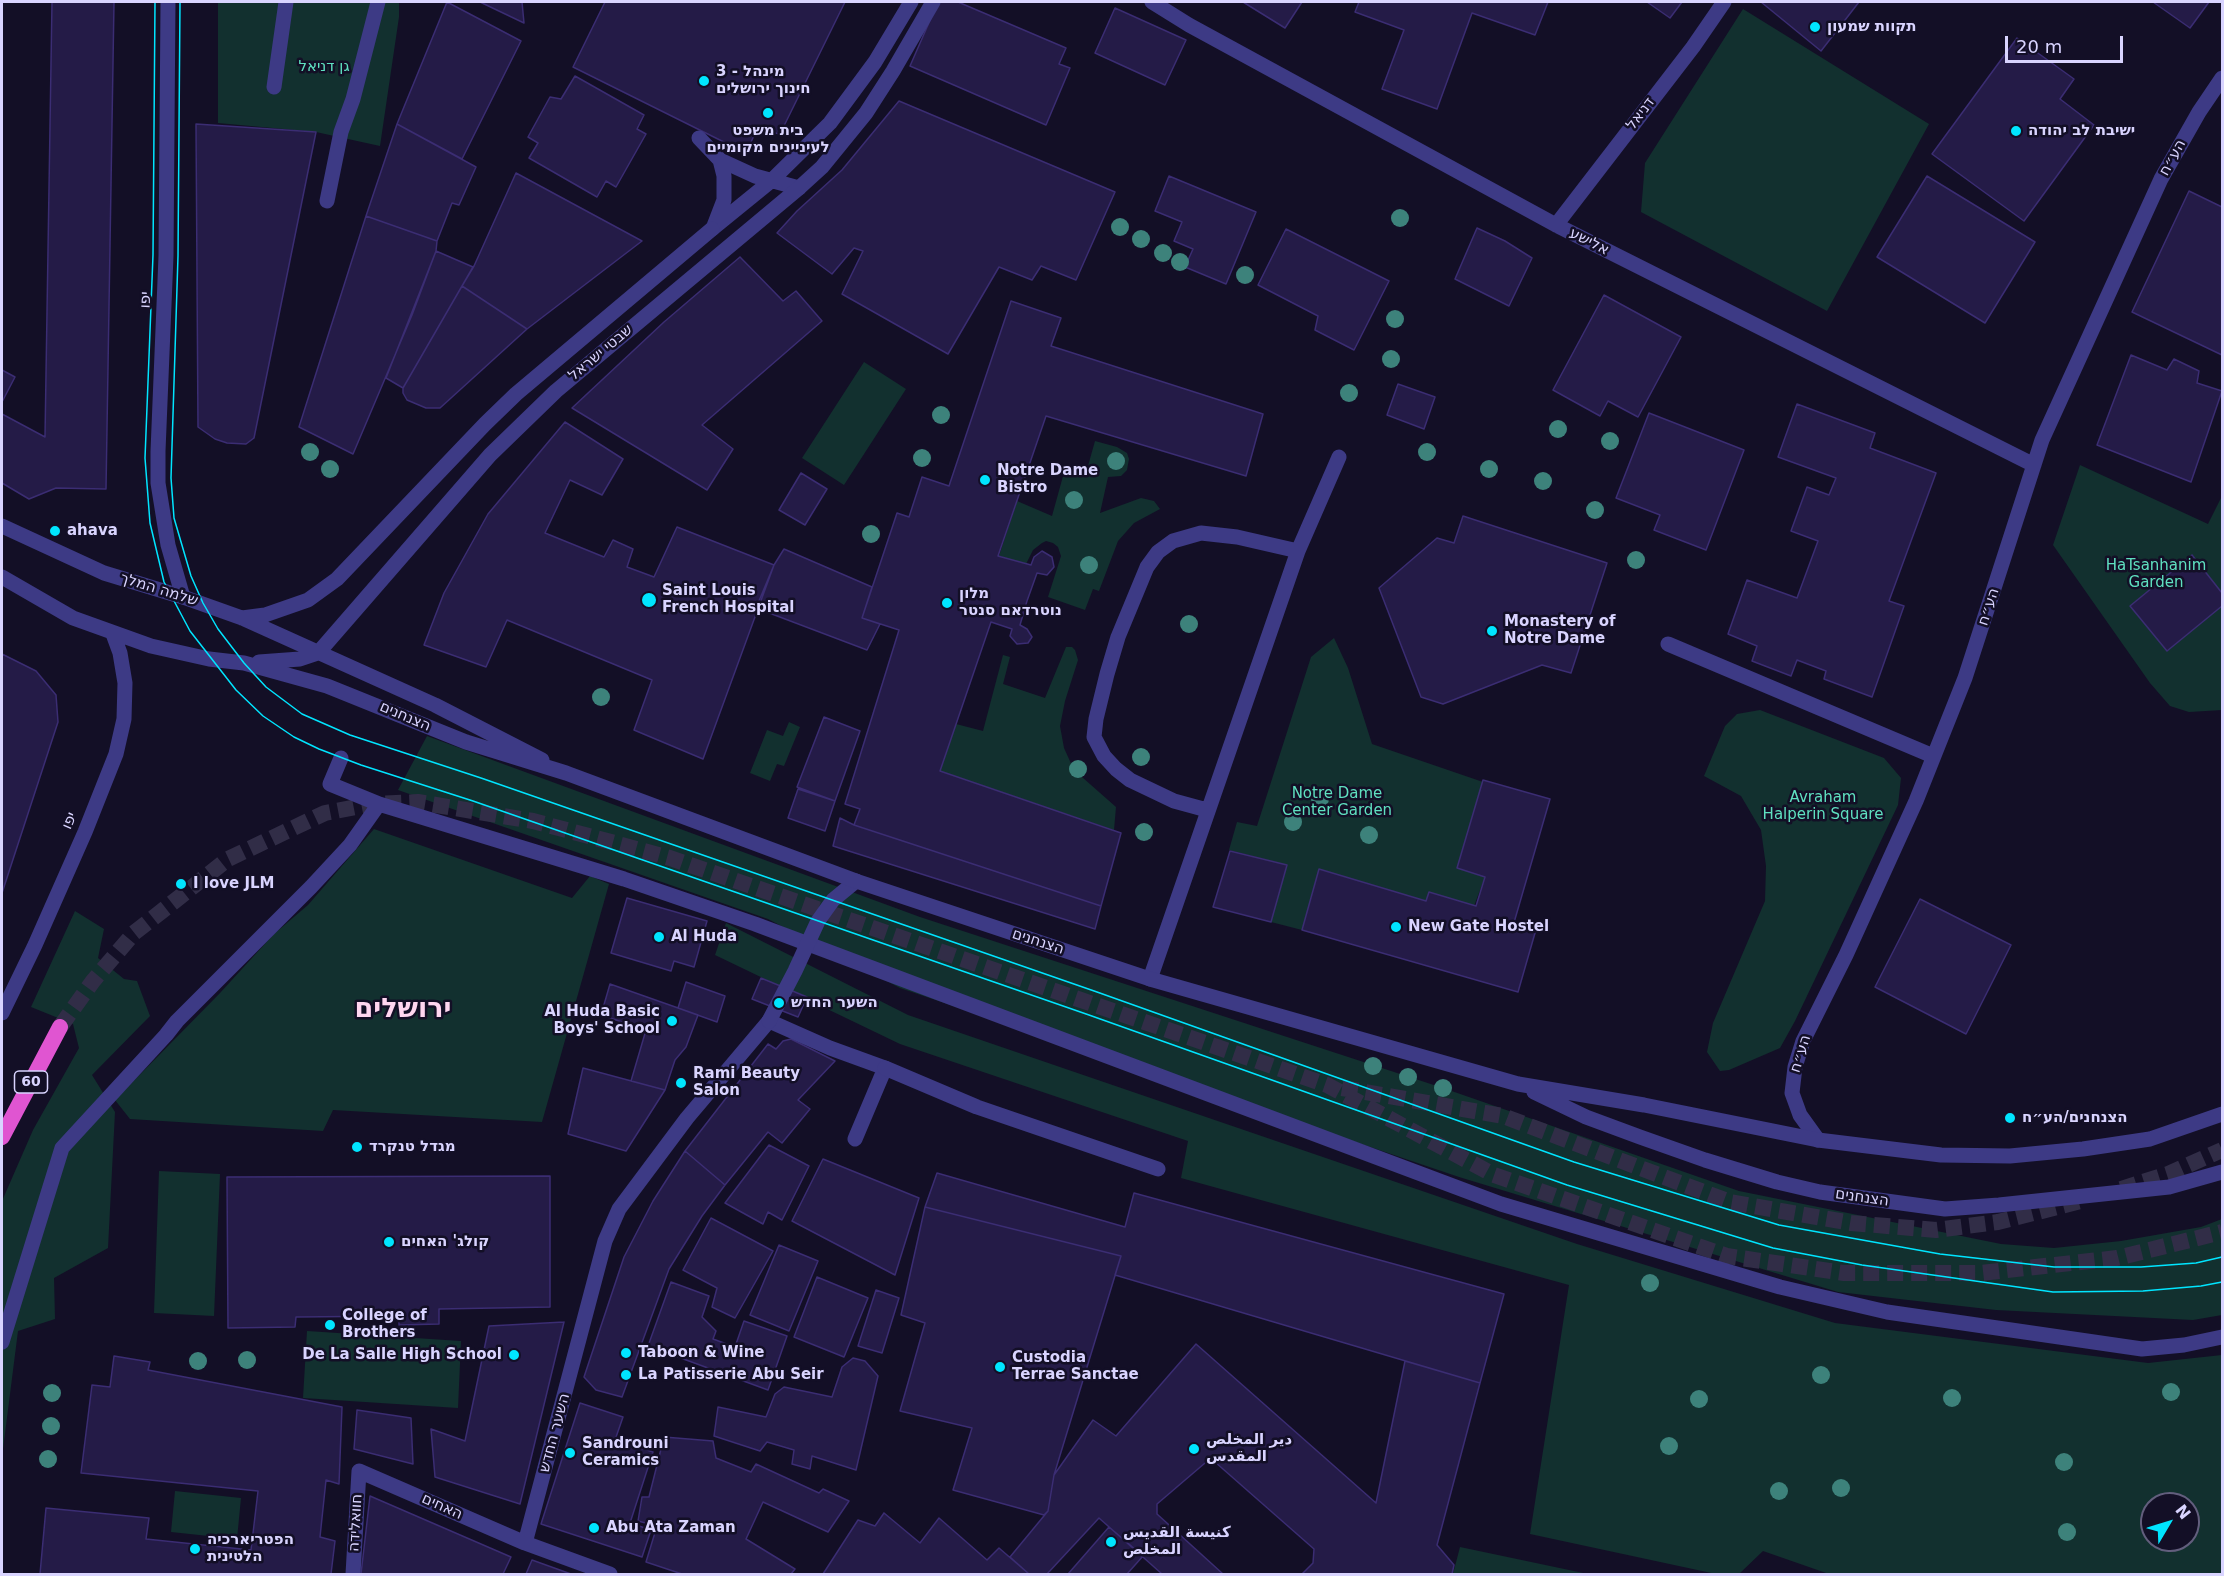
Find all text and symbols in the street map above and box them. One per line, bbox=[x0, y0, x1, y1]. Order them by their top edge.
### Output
place label: תקוות שמעון bbox=[1827, 18, 1917, 36]
marker: תקוות שמעון bbox=[1808, 20, 1822, 34]
scale bar bbox=[2008, 24, 2126, 62]
text: 20 m bbox=[2016, 36, 2062, 57]
park label: גן דניאל bbox=[298, 58, 350, 76]
place label: 3 - מינהל חינוך ירושלים bbox=[716, 63, 810, 98]
marker: 3 - מינהל חינוך ירושלים bbox=[697, 74, 711, 88]
street label: דניאל bbox=[1623, 94, 1659, 134]
marker: בית משפט לעיניינים מקומיים bbox=[761, 106, 775, 120]
place label: בית משפט לעיניינים מקומיים bbox=[706, 122, 830, 157]
place label: ישיבת לב יהודה bbox=[2028, 122, 2135, 140]
marker: ישיבת לב יהודה bbox=[2009, 124, 2023, 138]
street label: הע״ח bbox=[2156, 137, 2190, 179]
street label: אלישע bbox=[1566, 224, 1612, 260]
street label: יפו bbox=[137, 291, 155, 309]
street label: שבטי ישראל bbox=[565, 321, 637, 385]
place label: Notre Dame Bistro bbox=[997, 462, 1098, 497]
marker: Notre Dame Bistro bbox=[978, 473, 992, 487]
place label: ahava bbox=[67, 522, 118, 540]
marker: ahava bbox=[48, 524, 62, 538]
park label: HaTsanhanim Garden bbox=[2106, 557, 2206, 592]
street label: שלמה המלך bbox=[118, 570, 200, 610]
place label: Saint Louis French Hospital bbox=[662, 582, 794, 617]
place label: מלון נוטרדאם סנטר bbox=[959, 585, 1062, 620]
street label: הע״ח bbox=[1974, 586, 2004, 628]
marker: Saint Louis French Hospital bbox=[640, 591, 658, 609]
marker: מלון נוטרדאם סנטר bbox=[940, 596, 954, 610]
place label: Monastery of Notre Dame bbox=[1504, 613, 1616, 648]
marker: Monastery of Notre Dame bbox=[1485, 624, 1499, 638]
street label: הצנחנים bbox=[377, 698, 433, 736]
park label: Notre Dame Center Garden bbox=[1282, 785, 1392, 820]
park label: Avraham Halperin Square bbox=[1763, 789, 1883, 824]
street label: יפו bbox=[58, 810, 82, 832]
place label: I love JLM bbox=[193, 875, 274, 893]
marker: I love JLM bbox=[174, 877, 188, 891]
place label: New Gate Hostel bbox=[1408, 918, 1549, 936]
marker: New Gate Hostel bbox=[1389, 920, 1403, 934]
street label: הצנחנים bbox=[1010, 925, 1066, 959]
place label: Al Huda bbox=[671, 928, 737, 946]
marker: Al Huda bbox=[652, 930, 666, 944]
district label: ירושלים bbox=[354, 994, 452, 1026]
place label: השער החדש bbox=[791, 994, 878, 1012]
marker: השער החדש bbox=[772, 996, 786, 1010]
place label: Al Huda Basic Boys' School bbox=[544, 1003, 660, 1038]
marker: Al Huda Basic Boys' School bbox=[665, 1014, 679, 1028]
street label: הע״ח bbox=[1787, 1033, 1815, 1075]
place label: Rami Beauty Salon bbox=[693, 1065, 800, 1100]
road number: 60 bbox=[15, 1071, 48, 1093]
marker: Rami Beauty Salon bbox=[674, 1076, 688, 1090]
place label: הצנחנים/הע״ח bbox=[2022, 1109, 2128, 1127]
marker: הצנחנים/הע״ח bbox=[2003, 1111, 2017, 1125]
place label: מגדל טנקרד bbox=[369, 1138, 456, 1156]
marker: מגדל טנקרד bbox=[350, 1140, 364, 1154]
street label: הצנחנים bbox=[1834, 1185, 1890, 1211]
place label: קולג' האחים bbox=[401, 1233, 489, 1251]
marker: קולג' האחים bbox=[382, 1235, 396, 1249]
place label: College of Brothers bbox=[342, 1307, 427, 1342]
marker: College of Brothers bbox=[323, 1318, 337, 1332]
place label: Taboon & Wine bbox=[638, 1344, 765, 1362]
place label: De La Salle High School bbox=[302, 1346, 502, 1364]
marker: Taboon & Wine bbox=[619, 1346, 633, 1360]
marker: De La Salle High School bbox=[507, 1348, 521, 1362]
place label: Custodia Terrae Sanctae bbox=[1012, 1349, 1139, 1384]
marker: Custodia Terrae Sanctae bbox=[993, 1360, 1007, 1374]
place label: La Patisserie Abu Seir bbox=[638, 1366, 824, 1384]
marker: La Patisserie Abu Seir bbox=[619, 1368, 633, 1382]
street label: השער החדש bbox=[536, 1391, 574, 1475]
place label: دير المخلص المقدس bbox=[1206, 1431, 1292, 1466]
place label: Sandrouni Ceramics bbox=[582, 1435, 669, 1470]
marker: دير المخلص المقدس bbox=[1187, 1442, 1201, 1456]
marker: Sandrouni Ceramics bbox=[563, 1446, 577, 1460]
street label: האחים bbox=[419, 1490, 465, 1524]
north arrow bbox=[2140, 1492, 2200, 1552]
street label: חוואלידה bbox=[345, 1494, 367, 1552]
text: N bbox=[2171, 1501, 2195, 1523]
place label: Abu Ata Zaman bbox=[606, 1519, 736, 1537]
marker: Abu Ata Zaman bbox=[587, 1521, 601, 1535]
place label: كنيسة القديس المخلص bbox=[1123, 1524, 1231, 1559]
place label: הפטריארכיה הלטינית bbox=[207, 1531, 294, 1566]
marker: كنيسة القديس المخلص bbox=[1104, 1535, 1118, 1549]
marker: הפטריארכיה הלטינית bbox=[188, 1542, 202, 1556]

